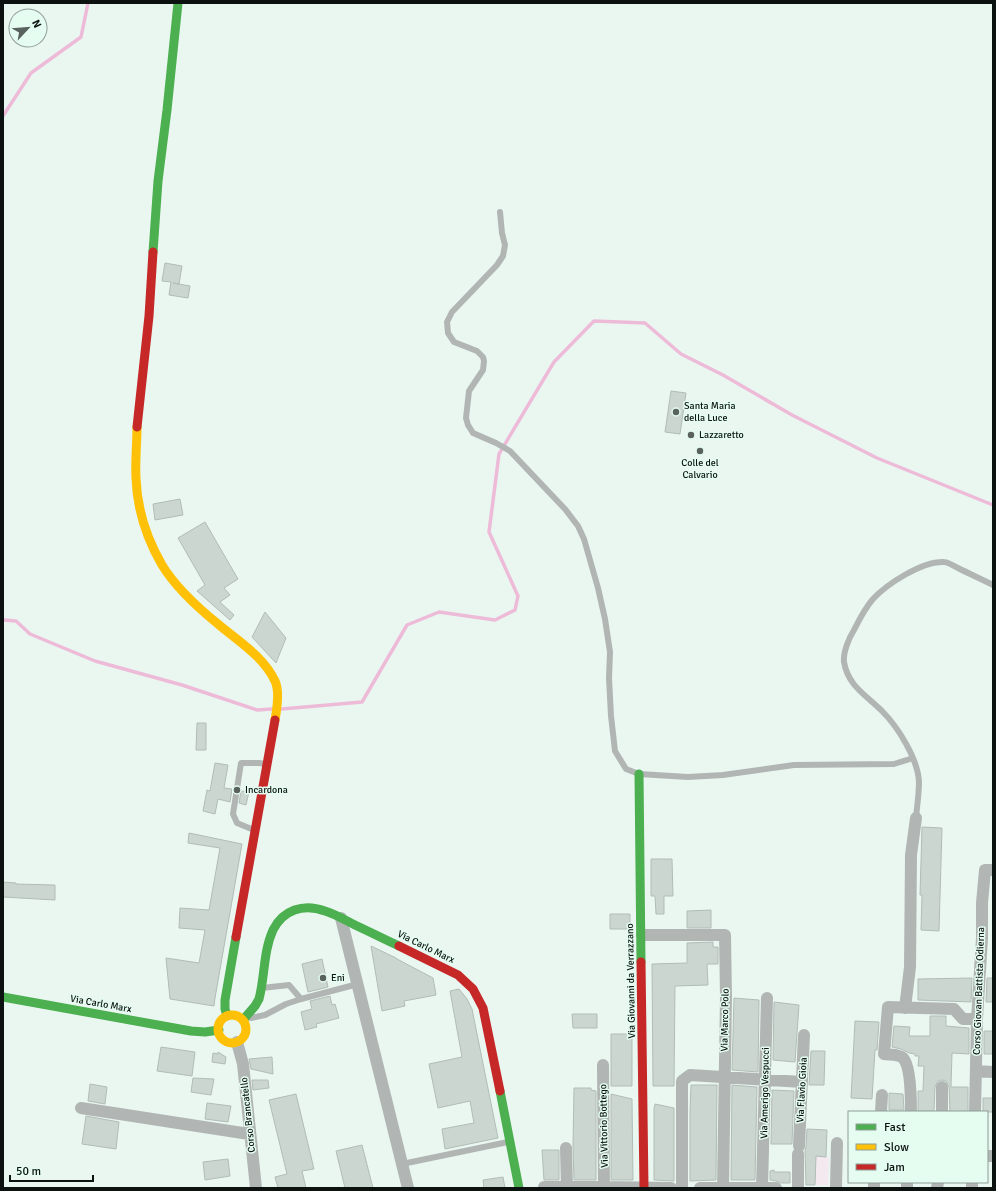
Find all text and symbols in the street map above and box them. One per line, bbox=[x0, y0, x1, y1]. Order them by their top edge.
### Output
north arrow bbox=[8, 8, 48, 48]
text: N bbox=[29, 18, 44, 30]
place label: Santa Maria della Luce bbox=[684, 400, 736, 424]
marker: Santa Maria della Luce bbox=[671, 407, 681, 417]
place label: Lazzaretto bbox=[699, 429, 744, 441]
marker: Lazzaretto bbox=[686, 430, 696, 440]
marker: Colle del Calvario bbox=[695, 446, 705, 456]
place label: Colle del Calvario bbox=[681, 457, 719, 481]
place label: Incardona bbox=[245, 784, 288, 796]
marker: Incardona bbox=[232, 785, 242, 795]
street label: Via Giovanni da Verrazzano bbox=[624, 923, 638, 1039]
street label: Corso Giovan Battista Odierna bbox=[971, 927, 987, 1055]
street label: Via Carlo Marx bbox=[395, 928, 457, 966]
place label: Eni bbox=[331, 972, 345, 984]
marker: Eni bbox=[318, 973, 328, 983]
street label: Via Marco Polo bbox=[718, 988, 732, 1052]
street label: Via Carlo Marx bbox=[69, 993, 133, 1015]
street label: Via Amerigo Vespucci bbox=[758, 1047, 772, 1139]
street label: Via Flavio Gioia bbox=[794, 1057, 810, 1123]
street label: Corso Brancatello bbox=[238, 1077, 258, 1153]
street label: Via Vittorio Bottego bbox=[597, 1084, 611, 1168]
legend bbox=[848, 1111, 988, 1183]
text: Fast bbox=[884, 1120, 905, 1135]
text: Slow bbox=[884, 1140, 909, 1155]
scale bar bbox=[10, 1157, 93, 1183]
text: Jam bbox=[884, 1160, 905, 1175]
text: 50 m bbox=[16, 1164, 41, 1179]

